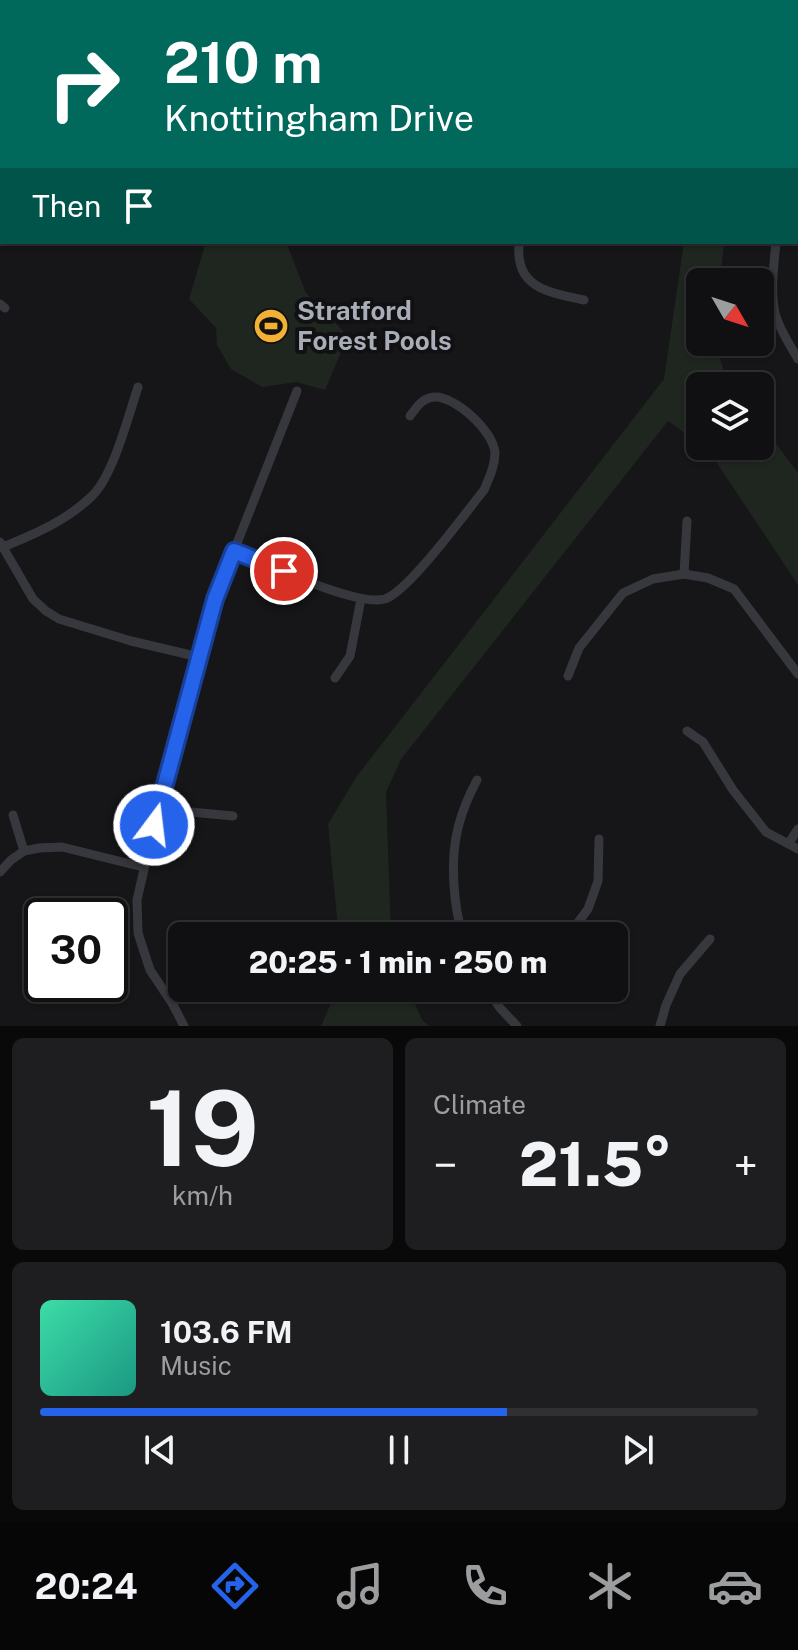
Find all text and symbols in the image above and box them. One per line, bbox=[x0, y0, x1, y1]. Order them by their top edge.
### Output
text: 210 m bbox=[164, 30, 322, 96]
icon: right bbox=[32, 32, 136, 136]
text: Knottingham Drive bbox=[164, 97, 474, 139]
icon: arrive bbox=[117, 184, 161, 228]
text: Then bbox=[32, 188, 101, 224]
north arrow bbox=[686, 268, 774, 356]
map controls bbox=[686, 268, 774, 460]
place label: Stratford Forest Pools bbox=[297, 295, 452, 356]
sports icon: Stratford Forest Pools bbox=[252, 307, 290, 345]
button: layers bbox=[686, 372, 774, 460]
pin bbox=[250, 537, 318, 605]
icon: arrive bbox=[262, 549, 306, 593]
position arrow bbox=[112, 783, 196, 867]
speed limit sign: 30 bbox=[24, 898, 128, 1002]
text: 20:25 · 1 min · 250 m bbox=[249, 944, 547, 980]
text: 19 bbox=[146, 1067, 259, 1189]
text: Climate bbox=[433, 1089, 526, 1120]
text: 21.5° bbox=[519, 1129, 672, 1200]
text: − bbox=[433, 1139, 457, 1191]
text: + bbox=[734, 1139, 758, 1191]
text: km/h bbox=[172, 1180, 233, 1211]
text: 103.6 FM bbox=[160, 1314, 293, 1350]
text: Music bbox=[160, 1350, 232, 1381]
icon: previous bbox=[138, 1428, 182, 1472]
icon: pause bbox=[377, 1428, 421, 1472]
icon: next bbox=[616, 1428, 660, 1472]
icon: directions bbox=[207, 1558, 263, 1614]
icon: music bbox=[332, 1558, 388, 1614]
icon: phone bbox=[457, 1558, 513, 1614]
icon: climate bbox=[582, 1558, 638, 1614]
icon: car bbox=[707, 1558, 763, 1614]
text: 20:24 bbox=[35, 1565, 138, 1607]

